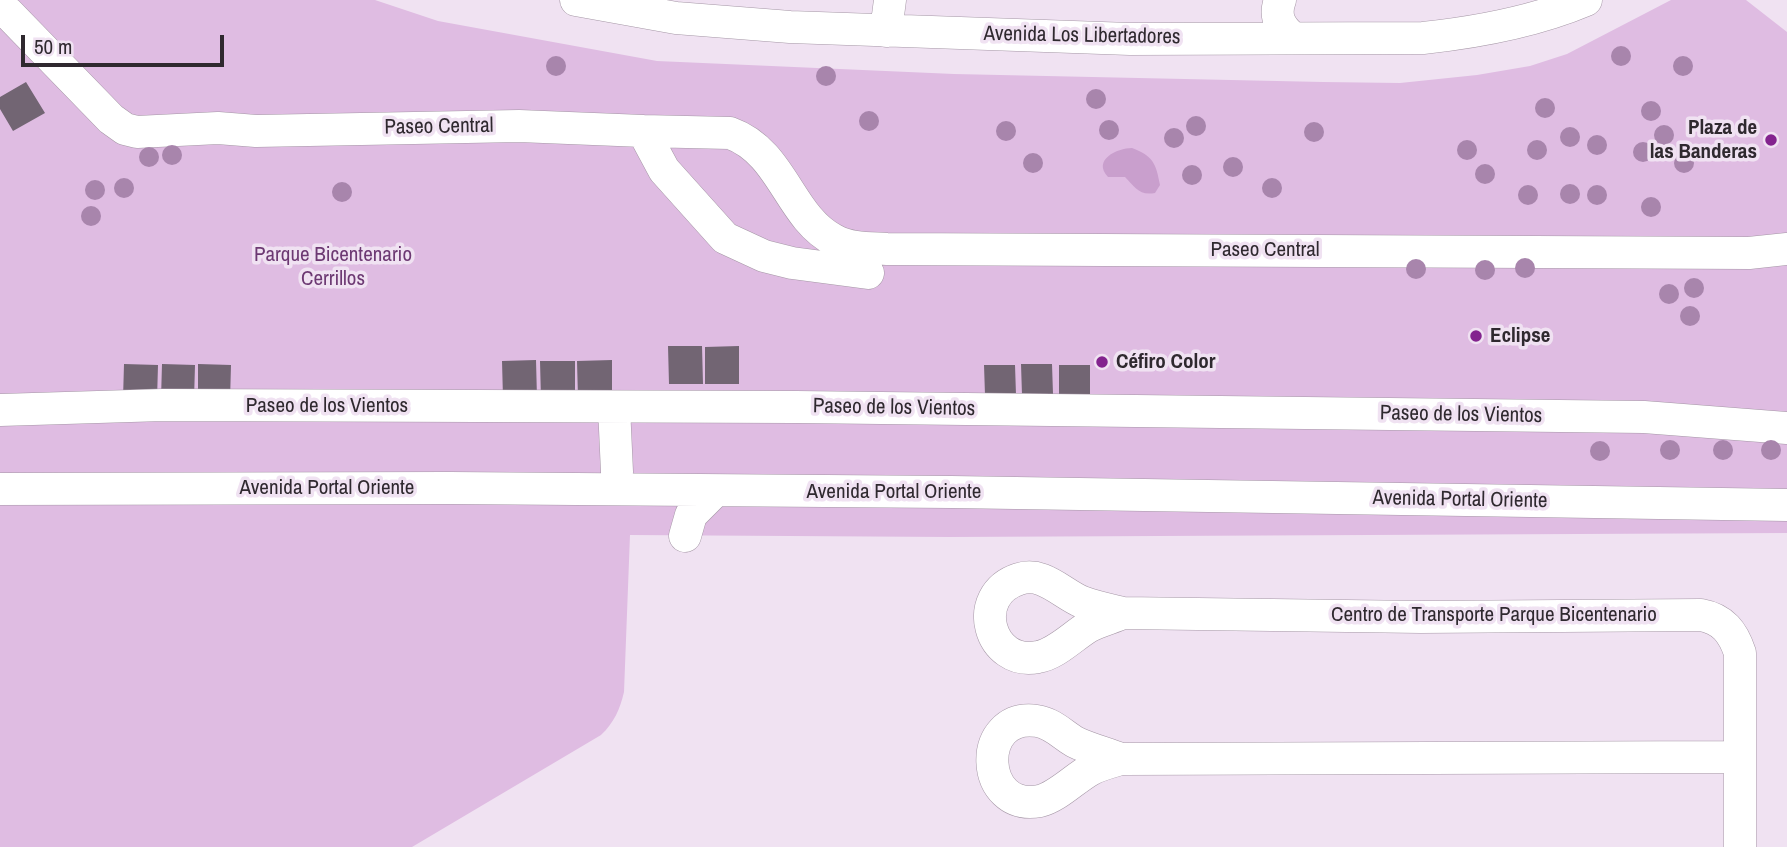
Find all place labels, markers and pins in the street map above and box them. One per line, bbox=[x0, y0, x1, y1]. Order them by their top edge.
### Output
place label: Plaza de las Banderas bbox=[1650, 115, 1757, 165]
marker: Plaza de las Banderas bbox=[1763, 132, 1779, 148]
place label: Eclipse bbox=[1490, 323, 1550, 349]
marker: Eclipse bbox=[1468, 328, 1484, 344]
place label: Céfiro Color bbox=[1116, 349, 1215, 375]
marker: Céfiro Color bbox=[1094, 354, 1110, 370]

